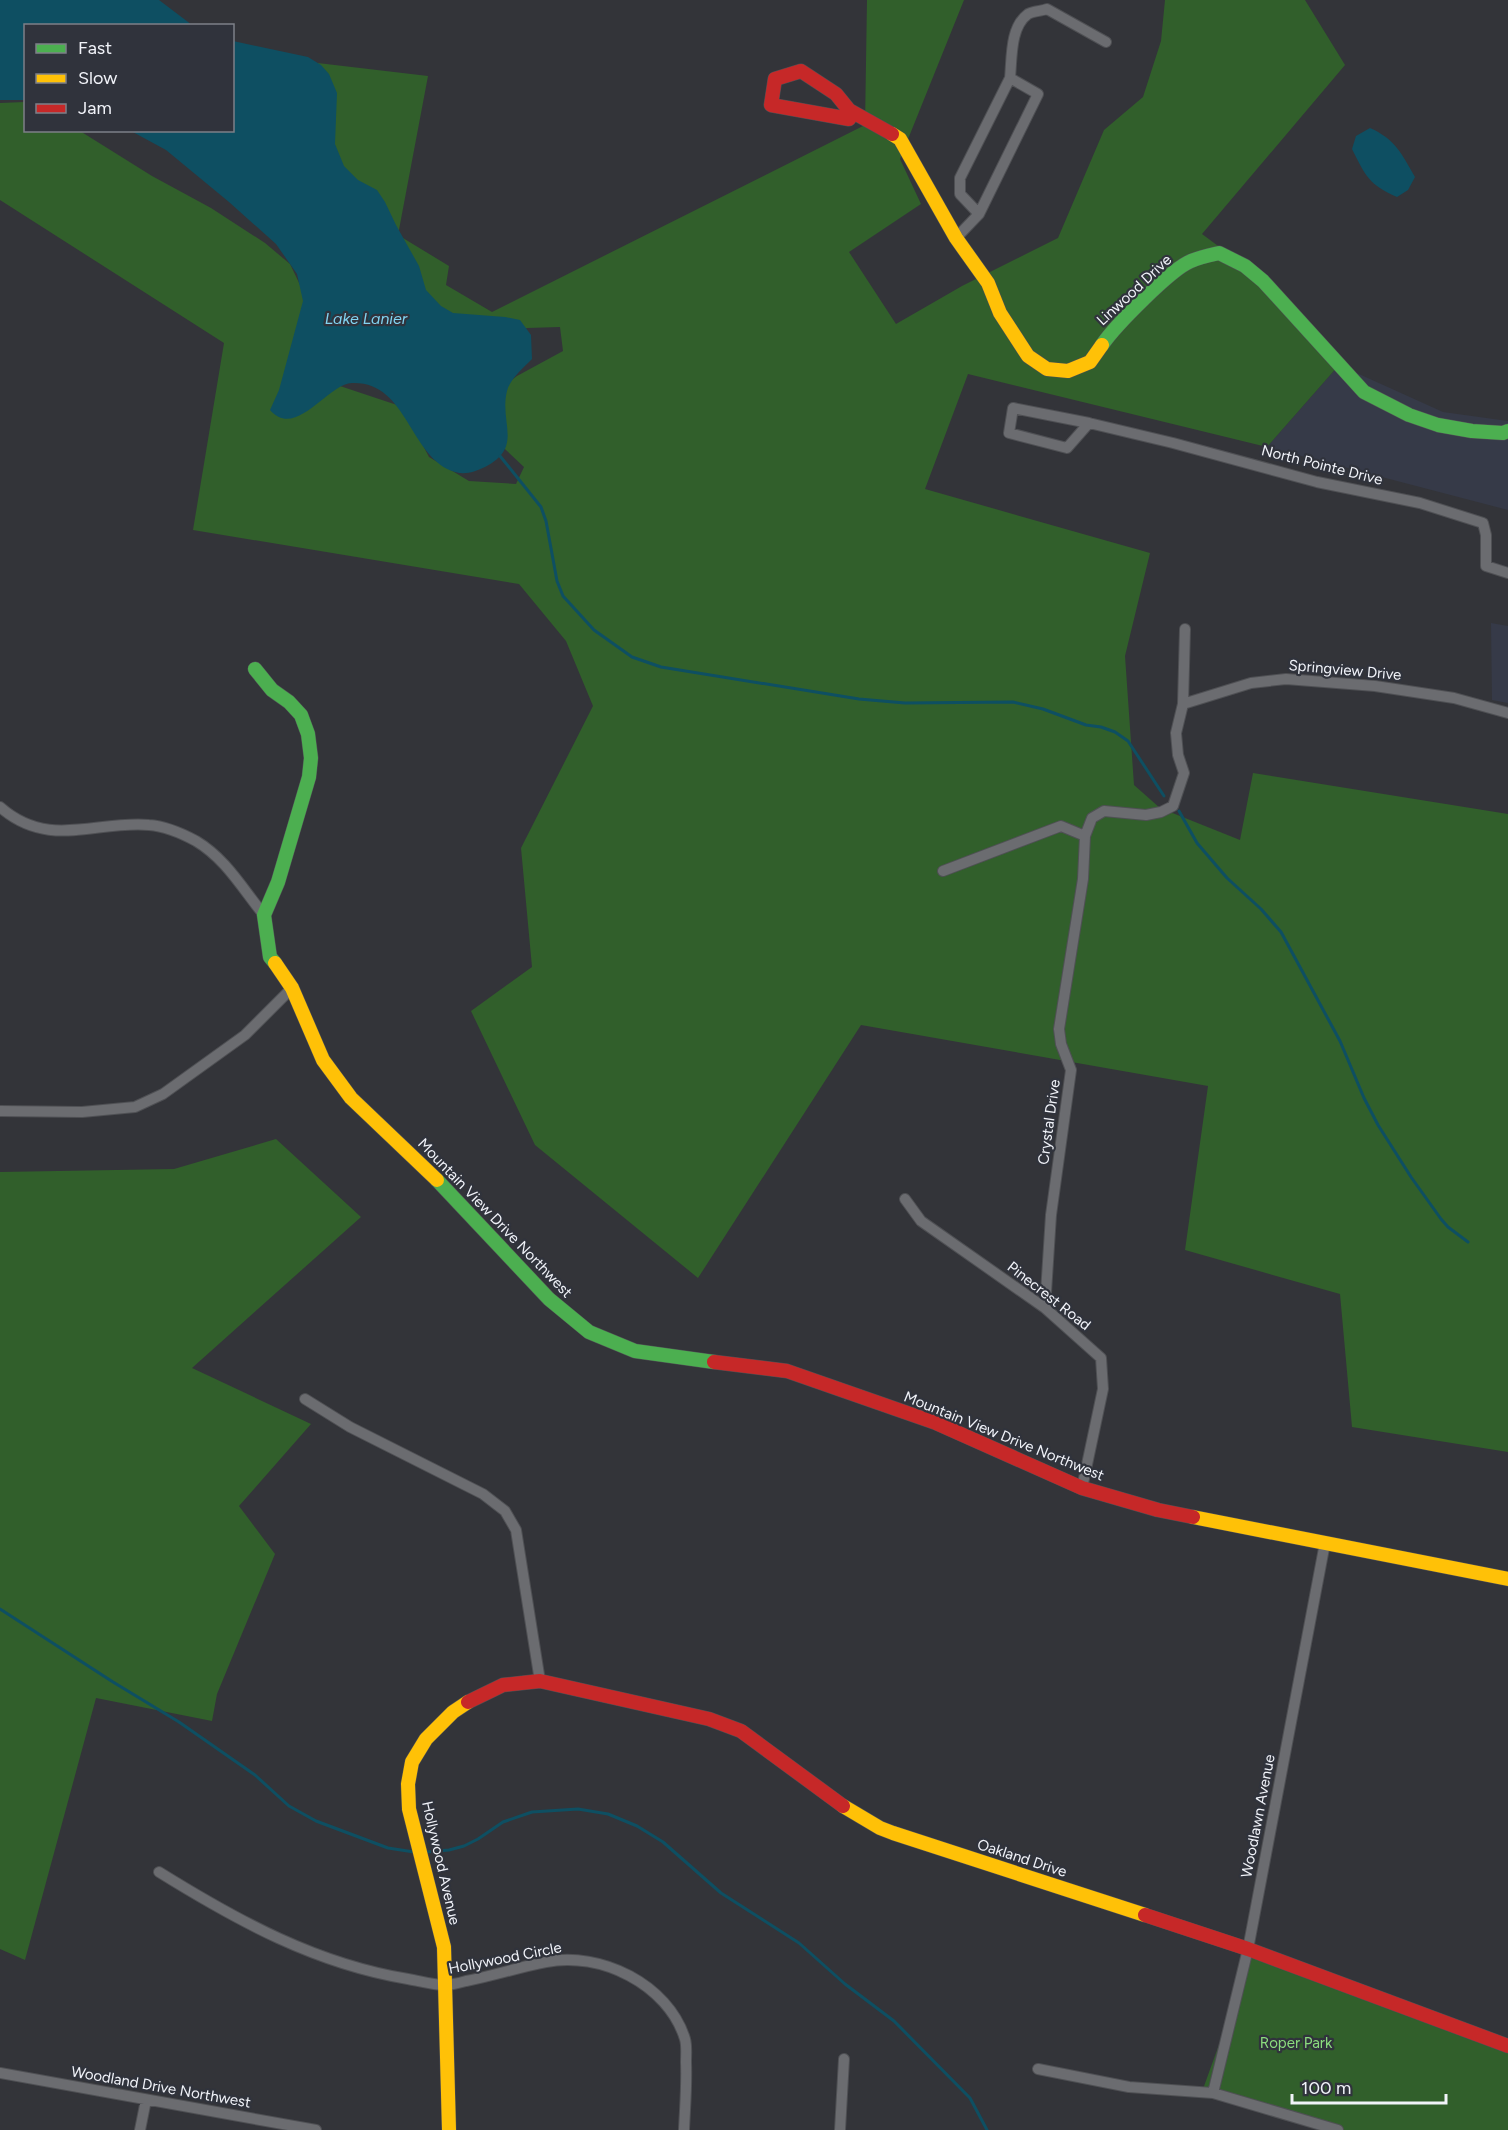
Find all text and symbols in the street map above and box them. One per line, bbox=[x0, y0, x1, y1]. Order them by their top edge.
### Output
legend bbox=[24, 24, 234, 132]
text: Fast bbox=[78, 37, 112, 59]
text: Slow bbox=[78, 67, 117, 89]
text: Jam bbox=[78, 97, 112, 119]
street label: Linwood Drive bbox=[1093, 251, 1175, 329]
water label: Lake Lanier bbox=[325, 309, 408, 328]
street label: North Pointe Drive bbox=[1259, 441, 1385, 489]
street label: Springview Drive bbox=[1288, 656, 1402, 684]
street label: Crystal Drive bbox=[1034, 1078, 1064, 1166]
street label: Mountain View Drive Northwest bbox=[414, 1135, 576, 1302]
street label: Pinecrest Road bbox=[1004, 1258, 1094, 1334]
street label: Mountain View Drive Northwest bbox=[901, 1387, 1107, 1485]
street label: Woodlawn Avenue bbox=[1237, 1753, 1279, 1879]
street label: Hollywood Avenue bbox=[418, 1799, 464, 1927]
street label: Oakland Drive bbox=[975, 1835, 1069, 1881]
street label: Hollywood Circle bbox=[447, 1938, 563, 1978]
park label: Roper Park bbox=[1260, 2034, 1333, 2052]
street label: Woodland Drive Northwest bbox=[70, 2062, 252, 2112]
scale bar bbox=[1292, 2067, 1446, 2105]
text: 100 m bbox=[1301, 2077, 1351, 2099]

